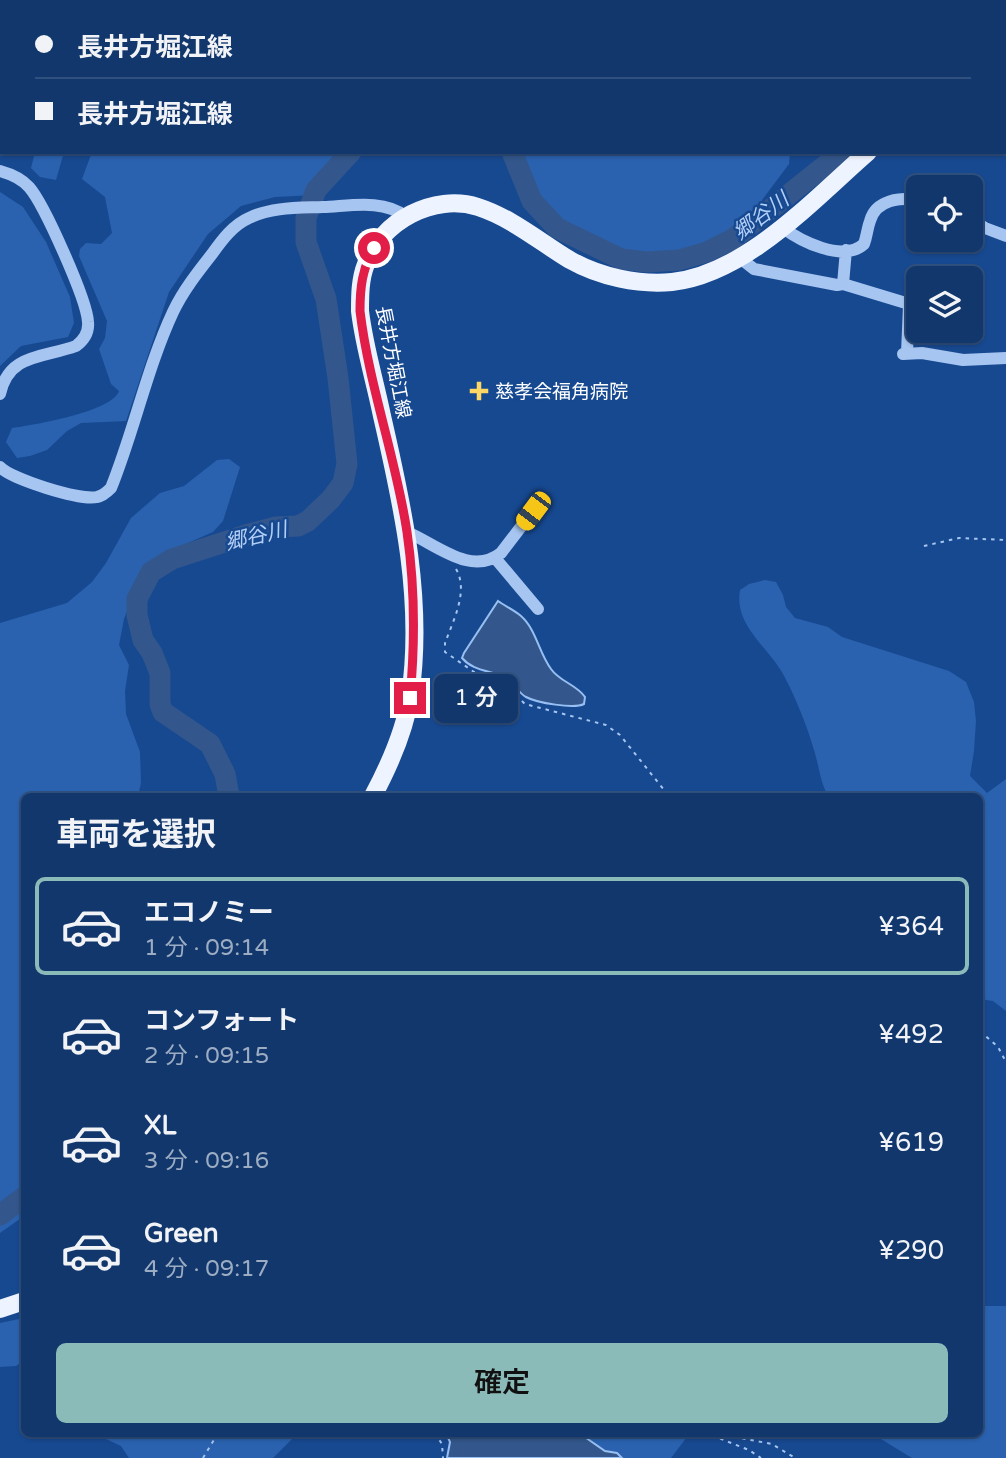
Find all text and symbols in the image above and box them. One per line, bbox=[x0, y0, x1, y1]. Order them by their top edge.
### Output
text: 長井方堀江線 bbox=[77, 32, 233, 63]
text: 長井方堀江線 bbox=[77, 99, 233, 130]
map controls bbox=[906, 175, 983, 343]
button: locate bbox=[906, 175, 983, 252]
water label: 郷谷川 bbox=[729, 186, 796, 245]
route start bbox=[358, 232, 390, 264]
button: layers bbox=[906, 266, 983, 343]
street label: 長井方堀江線 bbox=[371, 304, 415, 420]
marker: 慈孝会福角病院 bbox=[469, 381, 489, 401]
place label: 慈孝会福角病院 bbox=[495, 381, 628, 403]
car bbox=[512, 488, 555, 534]
water label: 郷谷川 bbox=[223, 517, 292, 556]
callout: 1 分 bbox=[434, 674, 518, 722]
route end bbox=[394, 682, 426, 714]
text: 1 分 bbox=[454, 684, 498, 712]
text: 車両を選択 bbox=[56, 816, 216, 854]
icon: car bbox=[60, 895, 123, 958]
text: エコノミー bbox=[144, 897, 274, 928]
text: ¥364 bbox=[878, 911, 944, 942]
text: 1 分 · 09:14 bbox=[144, 934, 269, 962]
icon: car bbox=[60, 1003, 123, 1066]
text: コンフォート bbox=[144, 1005, 299, 1036]
text: ¥492 bbox=[878, 1019, 944, 1050]
text: 2 分 · 09:15 bbox=[144, 1042, 269, 1070]
text: XL bbox=[144, 1110, 176, 1141]
icon: car bbox=[60, 1111, 123, 1174]
text: ¥619 bbox=[878, 1127, 944, 1158]
text: 3 分 · 09:16 bbox=[144, 1147, 269, 1175]
text: Green bbox=[144, 1218, 219, 1249]
icon: car bbox=[60, 1219, 123, 1282]
text: ¥290 bbox=[878, 1235, 944, 1266]
text: 4 分 · 09:17 bbox=[144, 1255, 269, 1283]
button: 確定 bbox=[56, 1343, 948, 1423]

